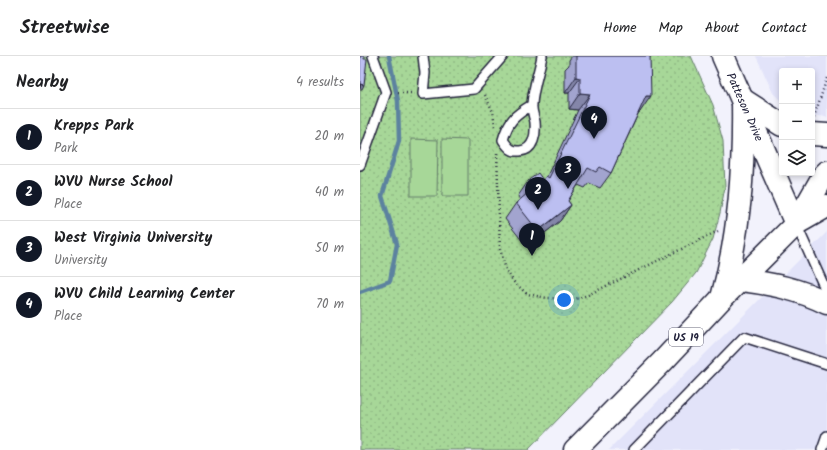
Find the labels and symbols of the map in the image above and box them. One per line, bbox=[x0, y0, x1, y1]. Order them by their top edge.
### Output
street label: Patteson Drive bbox=[721, 70, 768, 145]
pin: 4 bbox=[581, 106, 607, 139]
pin: 3 bbox=[555, 156, 581, 189]
pin: 2 bbox=[525, 177, 551, 210]
pin: 1 bbox=[519, 223, 545, 256]
your location bbox=[554, 290, 574, 310]
road number: US 19 bbox=[669, 328, 703, 346]

